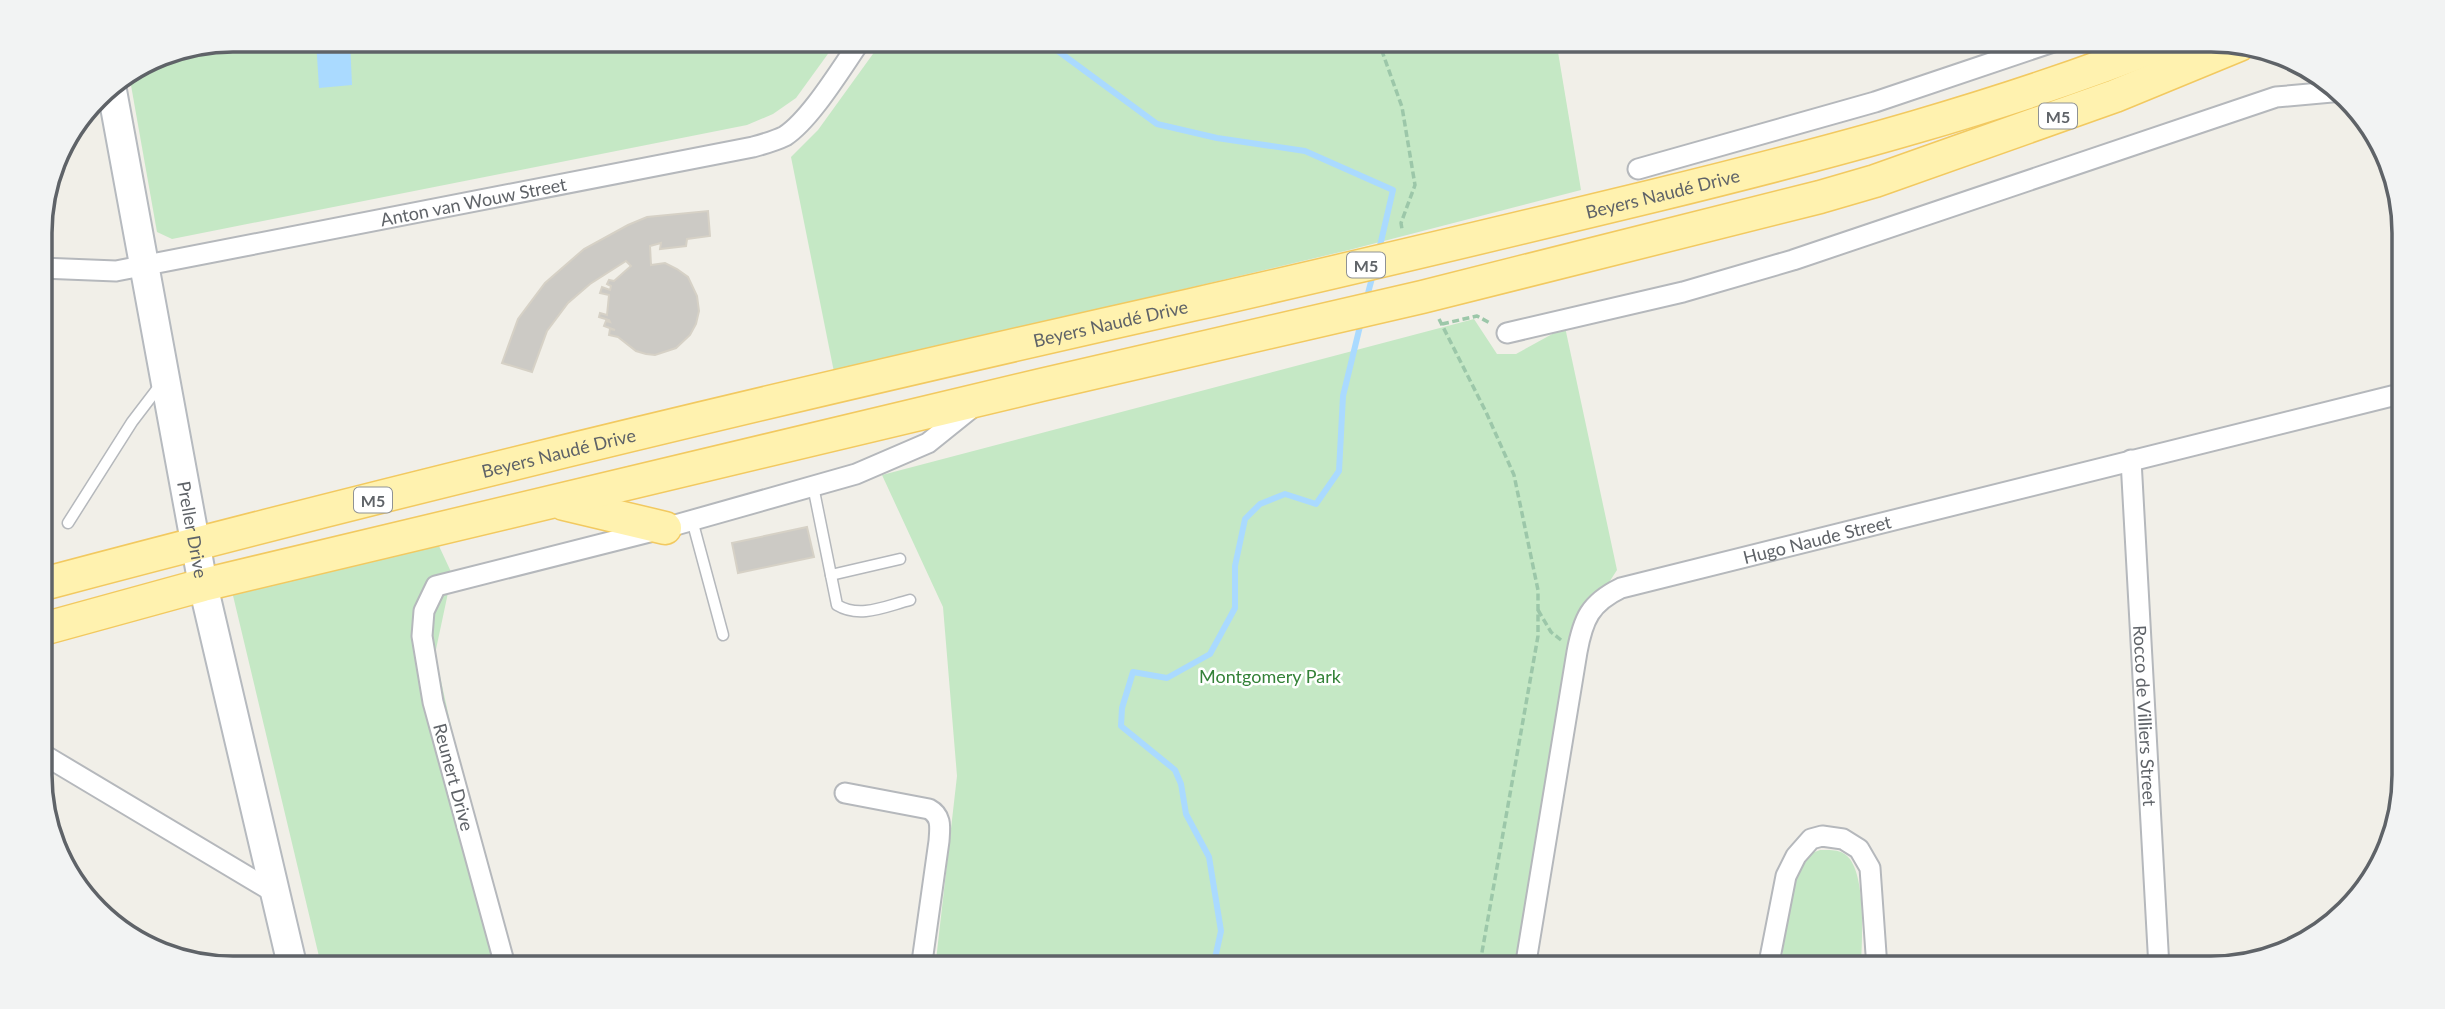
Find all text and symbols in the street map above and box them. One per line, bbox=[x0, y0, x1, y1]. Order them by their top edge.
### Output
road number: M5 bbox=[2039, 104, 2077, 128]
street label: Beyers Naudé Drive bbox=[1583, 164, 1742, 223]
street label: Anton van Wouw Street bbox=[378, 172, 569, 230]
road number: M5 bbox=[1347, 252, 1385, 278]
street label: Beyers Naudé Drive bbox=[1031, 295, 1190, 351]
street label: Beyers Naudé Drive bbox=[479, 423, 638, 482]
street label: Preller Drive bbox=[173, 479, 212, 580]
road number: M5 bbox=[354, 488, 392, 512]
street label: Hugo Naude Street bbox=[1741, 510, 1894, 568]
street label: Rocco de Villiers Street bbox=[2129, 624, 2161, 807]
park label: Montgomery Park bbox=[1199, 665, 1342, 687]
street label: Reunert Drive bbox=[429, 721, 479, 833]

